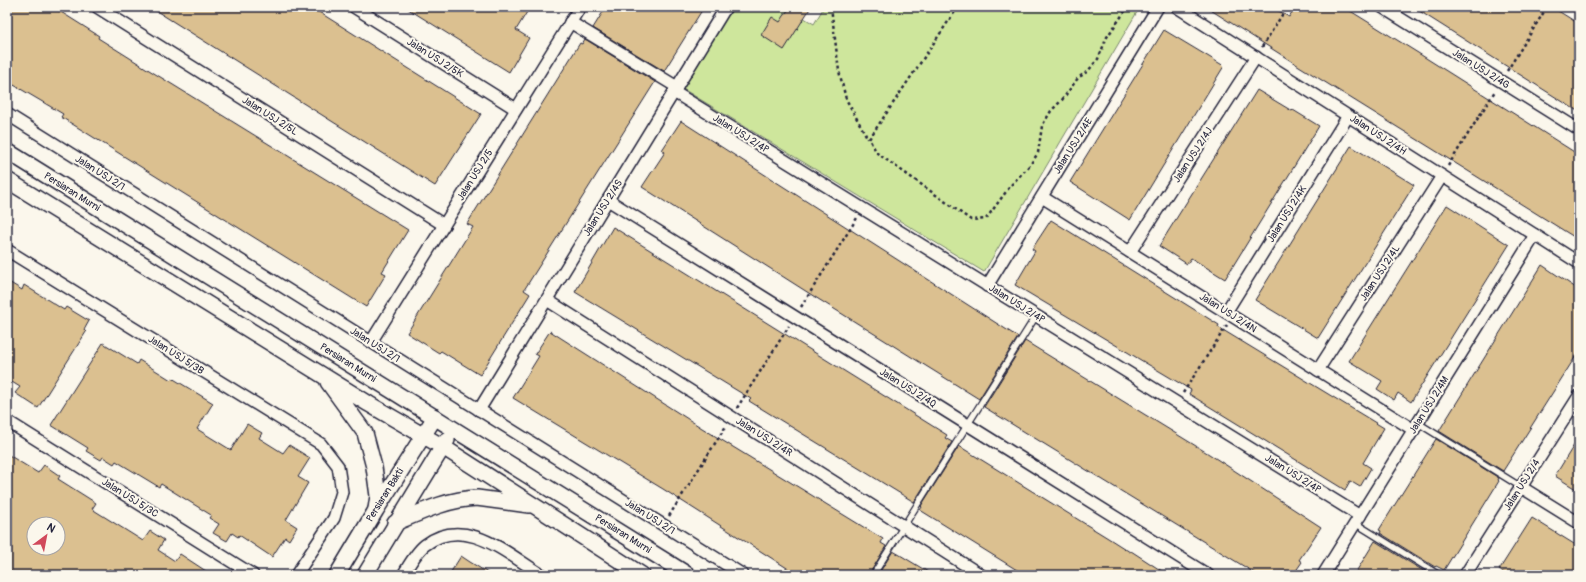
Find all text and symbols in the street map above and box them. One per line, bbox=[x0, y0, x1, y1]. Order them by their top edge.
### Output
street label: Jalan USJ 2/5K bbox=[405, 36, 465, 80]
street label: Jalan USJ 2/4G bbox=[1450, 47, 1512, 92]
street label: Jalan USJ 2/5L bbox=[240, 94, 300, 138]
street label: Jalan USJ 2/4P bbox=[711, 112, 772, 156]
street label: Jalan USJ 2/4H bbox=[1348, 112, 1408, 158]
street label: Jalan USJ 2/4E bbox=[1051, 116, 1095, 176]
street label: Jalan USJ 2/4J bbox=[1171, 125, 1215, 185]
street label: Jalan USJ 2/5 bbox=[455, 147, 495, 203]
street label: Jalan USJ 2/1 bbox=[73, 153, 127, 193]
street label: Persiaran Murni bbox=[42, 170, 102, 214]
street label: Jalan USJ 2/4S bbox=[581, 177, 625, 238]
street label: Jalan USJ 2/4K bbox=[1265, 184, 1309, 244]
street label: Jalan USJ 2/4L bbox=[1358, 243, 1403, 303]
street label: Jalan USJ 2/4P bbox=[987, 282, 1048, 326]
street label: Jalan USJ 2/4N bbox=[1197, 291, 1259, 335]
street label: Jalan USJ 2/1 bbox=[348, 325, 402, 365]
street label: Jalan USJ 5/3B bbox=[146, 333, 206, 377]
street label: Persiaran Murni bbox=[318, 341, 378, 385]
street label: Jalan USJ 2/4Q bbox=[877, 366, 939, 410]
street label: Jalan USJ 2/4M bbox=[1407, 374, 1451, 436]
street label: Jalan USJ 2/4R bbox=[734, 415, 795, 459]
street label: Jalan USJ 2/4P bbox=[1263, 452, 1324, 496]
street label: Jalan USJ 2/4 bbox=[1501, 457, 1543, 513]
street label: Persiaran Bakti bbox=[364, 466, 406, 524]
street label: Jalan USJ 5/3C bbox=[100, 476, 160, 520]
street label: Jalan USJ 2/1 bbox=[623, 497, 677, 537]
street label: Persiaran Murni bbox=[593, 512, 653, 556]
north arrow bbox=[26, 516, 66, 556]
text: N bbox=[44, 520, 58, 536]

